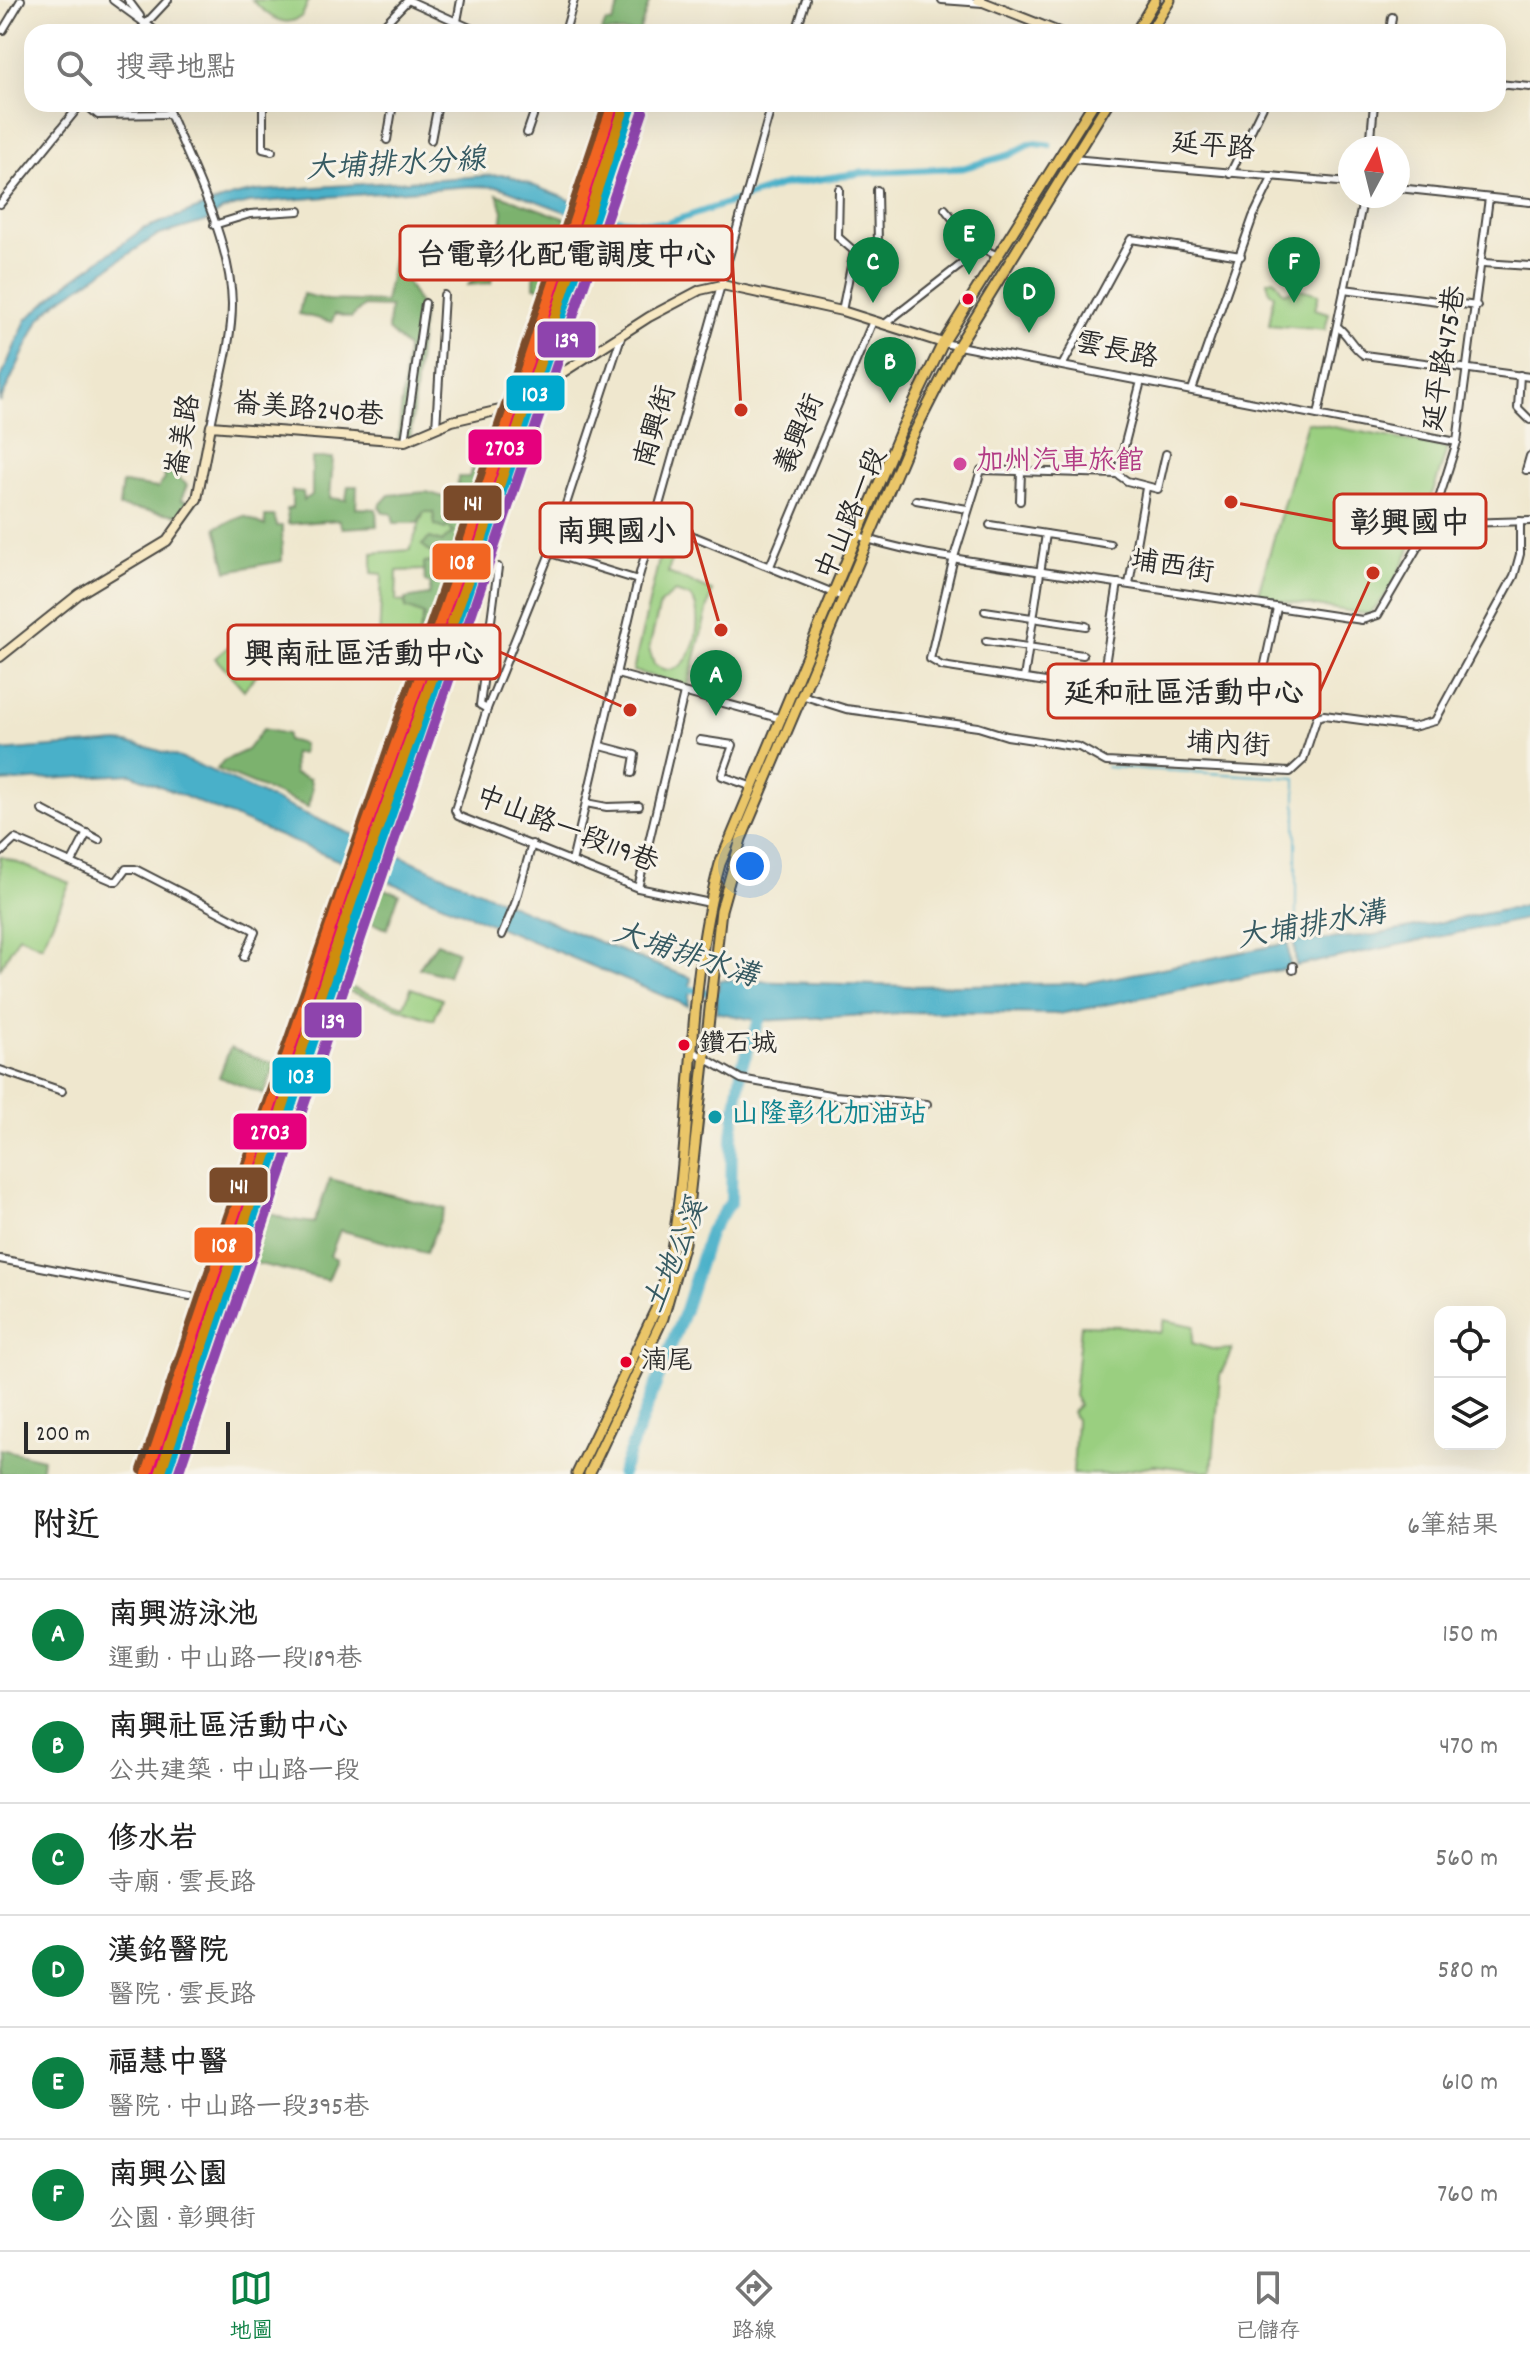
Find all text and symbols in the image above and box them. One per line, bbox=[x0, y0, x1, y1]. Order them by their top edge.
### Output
search box bbox=[24, 24, 1506, 112]
icon: search bbox=[52, 46, 96, 90]
text: 搜尋地點 bbox=[116, 49, 236, 92]
street label: 延平路 bbox=[1169, 125, 1257, 173]
north arrow bbox=[1338, 136, 1410, 208]
water label: 大埔排水分線 bbox=[305, 141, 489, 193]
pin: E bbox=[943, 209, 995, 275]
callout: 台電彰化配電調度中心 bbox=[400, 226, 732, 280]
text: 台電彰化配電調度中心 bbox=[416, 237, 716, 280]
pin: C bbox=[847, 237, 899, 303]
pin: F bbox=[1268, 237, 1320, 303]
pin: D bbox=[1003, 267, 1055, 333]
street label: 延平路475巷 bbox=[1416, 282, 1478, 435]
unlabelled marker bbox=[960, 291, 976, 307]
line badge: 139 bbox=[536, 320, 597, 359]
street label: 雲長路 bbox=[1071, 325, 1161, 381]
text: 139 bbox=[555, 327, 579, 358]
pin: B bbox=[864, 337, 916, 403]
line badge: 103 bbox=[505, 374, 566, 412]
text: 103 bbox=[522, 381, 548, 412]
street label: 南興街 bbox=[627, 381, 689, 473]
street label: 崙美路240巷 bbox=[231, 385, 386, 439]
street label: 義興街 bbox=[767, 389, 837, 481]
street label: 崙美路 bbox=[159, 391, 213, 481]
line badge: 2703 bbox=[467, 428, 543, 466]
text: 2703 bbox=[485, 435, 525, 466]
street label: 中山路一段 bbox=[808, 443, 900, 587]
place label: 加州汽車旅館 bbox=[976, 444, 1144, 484]
marker: 加州汽車旅館 bbox=[951, 455, 969, 473]
line badge: 141 bbox=[442, 484, 503, 522]
text: 141 bbox=[464, 490, 482, 521]
callout: 彰興國中 bbox=[1334, 494, 1486, 548]
callout: 南興國小 bbox=[540, 503, 692, 557]
text: 彰興國中 bbox=[1350, 505, 1470, 548]
text: 南興國小 bbox=[556, 514, 676, 557]
line badge: 108 bbox=[431, 542, 492, 581]
street label: 埔西街 bbox=[1127, 543, 1217, 595]
text: 108 bbox=[449, 549, 475, 580]
callout: 興南社區活動中心 bbox=[228, 625, 500, 679]
text: 興南社區活動中心 bbox=[244, 636, 484, 679]
pin: A bbox=[690, 650, 742, 716]
callout: 延和社區活動中心 bbox=[1048, 664, 1320, 718]
text: 延和社區活動中心 bbox=[1064, 675, 1304, 718]
street label: 埔內街 bbox=[1185, 725, 1271, 769]
street label: 中山路一段119巷 bbox=[469, 779, 664, 886]
your location bbox=[730, 846, 770, 886]
water label: 大埔排水溝 bbox=[1234, 893, 1393, 962]
water label: 大埔排水溝 bbox=[607, 913, 766, 1002]
line badge: 139 bbox=[303, 1001, 363, 1039]
text: 139 bbox=[321, 1008, 345, 1039]
place label: 鑽石城 bbox=[699, 1027, 777, 1064]
marker: 鑽石城 bbox=[676, 1037, 692, 1053]
line badge: 103 bbox=[271, 1056, 332, 1095]
text: 103 bbox=[288, 1063, 314, 1094]
place label: 山隆彰化加油站 bbox=[731, 1097, 927, 1137]
marker: 山隆彰化加油站 bbox=[706, 1108, 724, 1126]
line badge: 2703 bbox=[232, 1112, 308, 1151]
text: 2703 bbox=[250, 1119, 290, 1150]
line badge: 141 bbox=[208, 1166, 269, 1204]
text: 141 bbox=[230, 1173, 248, 1204]
water label: 土地公溪 bbox=[635, 1192, 722, 1321]
line badge: 108 bbox=[193, 1226, 254, 1264]
text: 108 bbox=[211, 1232, 237, 1263]
map controls bbox=[1434, 1306, 1506, 1450]
button: locate bbox=[1434, 1306, 1506, 1378]
place label: 湳尾 bbox=[641, 1344, 693, 1381]
marker: 湳尾 bbox=[618, 1354, 634, 1370]
button: layers bbox=[1434, 1378, 1506, 1450]
scale bar bbox=[24, 1418, 230, 1454]
text: 200 m bbox=[36, 1420, 90, 1451]
text: 附近 bbox=[32, 1504, 100, 1553]
text: 6筆結果 bbox=[1407, 1509, 1498, 1546]
text: 南興游泳池 bbox=[108, 1596, 258, 1639]
text: A bbox=[51, 1617, 65, 1654]
text: 150 m bbox=[1442, 1617, 1498, 1654]
text: 運動 · 中山路一段189巷 bbox=[108, 1642, 362, 1679]
text: 南興社區活動中心 bbox=[108, 1708, 348, 1751]
text: B bbox=[52, 1729, 64, 1766]
text: 470 m bbox=[1439, 1729, 1498, 1766]
text: 公共建築 · 中山路一段 bbox=[108, 1754, 360, 1791]
text: 修水岩 bbox=[108, 1820, 198, 1863]
text: C bbox=[52, 1841, 64, 1878]
text: 560 m bbox=[1435, 1841, 1498, 1878]
text: 寺廟 · 雲長路 bbox=[108, 1866, 256, 1903]
text: 漢銘醫院 bbox=[108, 1932, 228, 1975]
text: D bbox=[51, 1953, 65, 1990]
text: 580 m bbox=[1438, 1953, 1498, 1990]
text: 醫院 · 雲長路 bbox=[108, 1978, 256, 2015]
text: 福慧中醫 bbox=[108, 2044, 228, 2087]
text: E bbox=[52, 2065, 64, 2102]
text: 610 m bbox=[1442, 2065, 1498, 2102]
text: 醫院 · 中山路一段395巷 bbox=[108, 2090, 369, 2127]
text: 南興公園 bbox=[108, 2156, 228, 2199]
text: F bbox=[52, 2177, 64, 2214]
text: 760 m bbox=[1437, 2177, 1498, 2214]
text: 公園 · 彰興街 bbox=[108, 2202, 256, 2239]
tab: 地圖 bbox=[229, 2266, 273, 2348]
tab: 路線 bbox=[732, 2266, 776, 2348]
tab: 已儲存 bbox=[1235, 2266, 1301, 2348]

